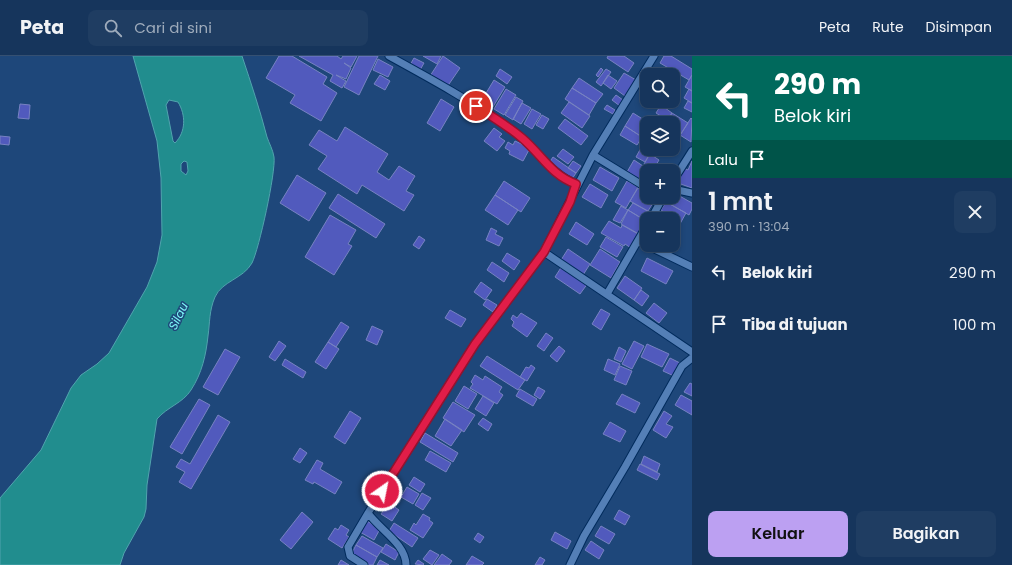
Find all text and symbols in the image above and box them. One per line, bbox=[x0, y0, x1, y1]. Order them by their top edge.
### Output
search box bbox=[88, 10, 368, 46]
text: Peta bbox=[20, 14, 64, 41]
icon: search bbox=[102, 17, 124, 39]
text: Cari di sini bbox=[134, 17, 212, 38]
text: Peta bbox=[819, 17, 850, 37]
text: Rute bbox=[872, 17, 904, 37]
text: Disimpan bbox=[926, 17, 992, 37]
text: 290 m bbox=[774, 65, 861, 104]
map controls bbox=[640, 68, 680, 252]
button: search bbox=[640, 68, 680, 108]
icon: left bbox=[708, 72, 760, 124]
pin bbox=[459, 89, 493, 123]
icon: arrive bbox=[465, 95, 487, 117]
text: Belok kiri bbox=[774, 103, 851, 128]
button: layers bbox=[640, 116, 680, 156]
icon: arrive bbox=[746, 148, 768, 170]
text: Lalu bbox=[708, 149, 738, 170]
button: + bbox=[640, 164, 680, 204]
text: 1 mnt bbox=[708, 185, 773, 218]
button: close bbox=[954, 191, 996, 233]
button: − bbox=[640, 212, 680, 252]
text: 390 m · 13:04 bbox=[708, 217, 790, 236]
icon: left bbox=[708, 261, 730, 283]
text: Belok kiri bbox=[742, 262, 812, 283]
text: 290 m bbox=[949, 262, 996, 283]
water label: Silau bbox=[164, 299, 192, 333]
icon: arrive bbox=[708, 313, 730, 335]
text: Tiba di tujuan bbox=[742, 314, 848, 335]
text: 100 m bbox=[953, 314, 996, 335]
position arrow bbox=[361, 470, 403, 512]
button: Keluar bbox=[708, 511, 848, 557]
button: Bagikan bbox=[856, 511, 996, 557]

